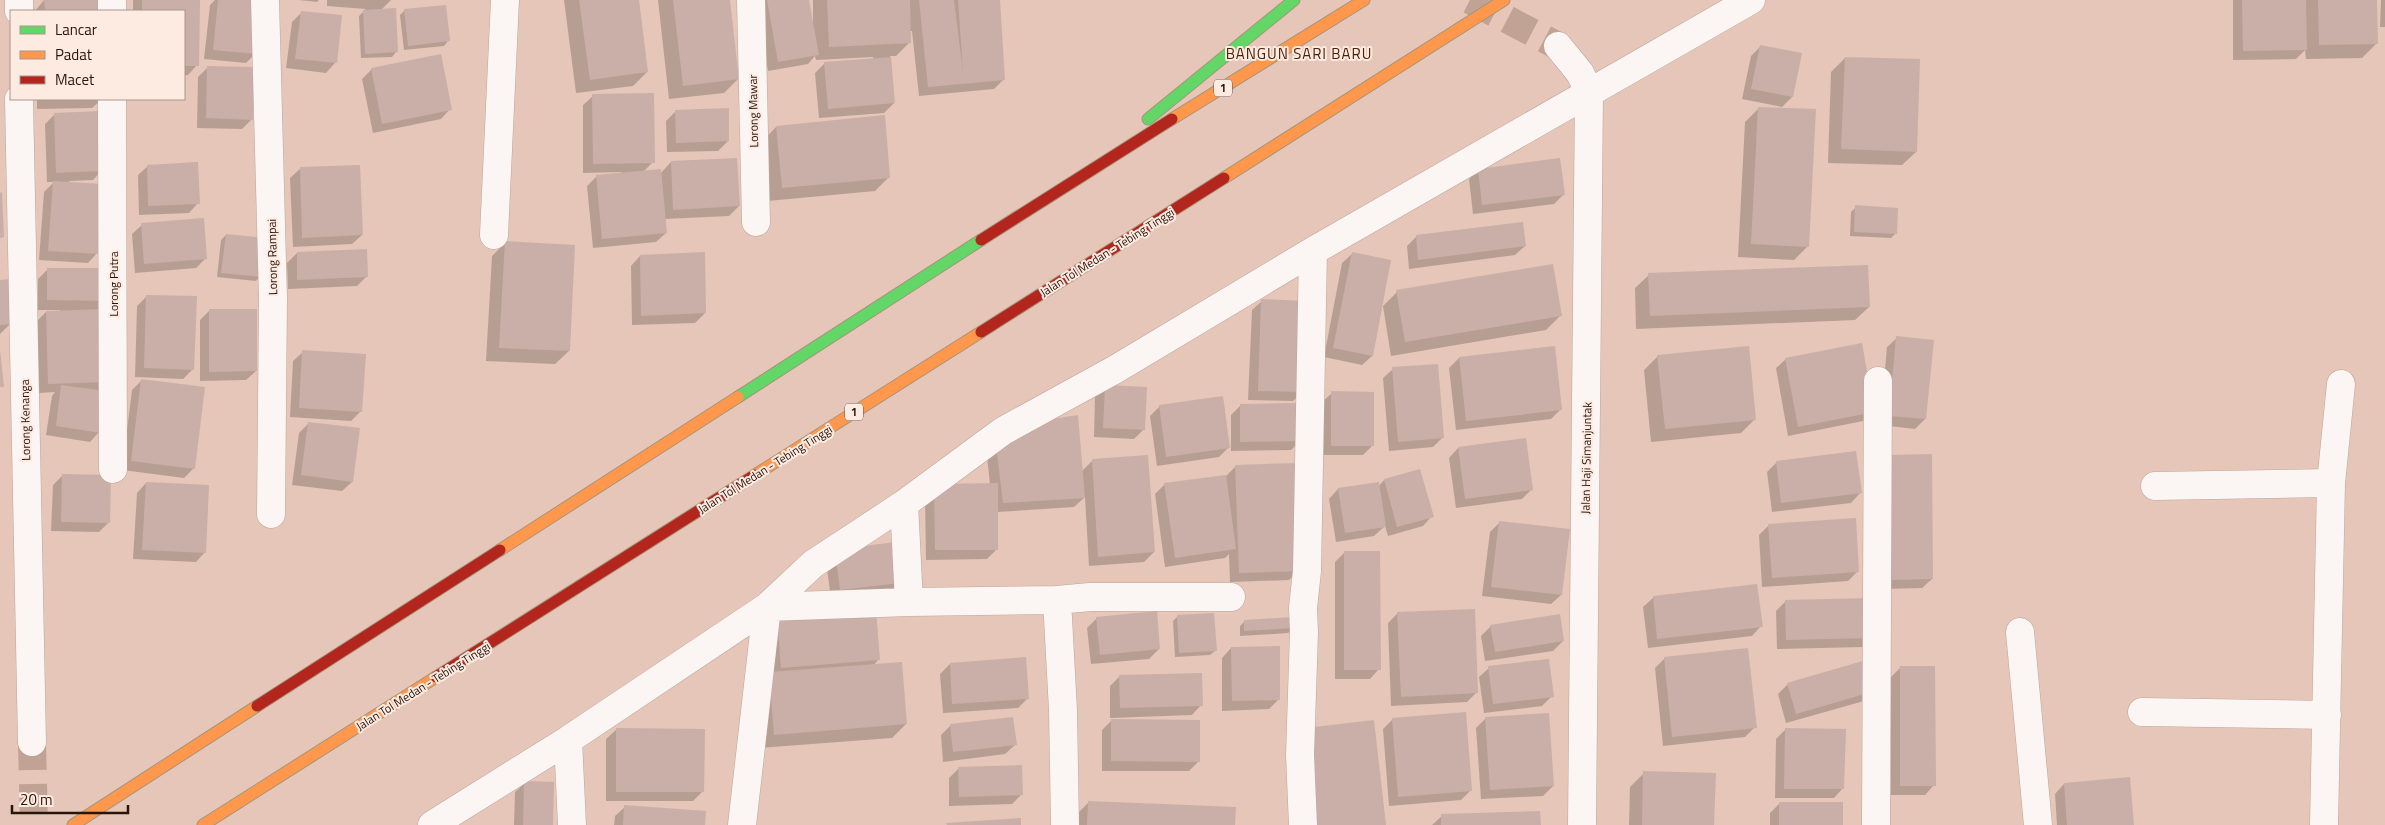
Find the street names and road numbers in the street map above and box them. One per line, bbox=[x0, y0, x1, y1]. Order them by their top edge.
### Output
street label: Lorong Mawar bbox=[743, 74, 763, 148]
road number: 1 bbox=[1214, 80, 1232, 96]
street label: Jalan Tol Medan - Tebing Tinggi bbox=[1036, 203, 1178, 301]
street label: Lorong Rampai bbox=[262, 219, 282, 295]
street label: Lorong Putra bbox=[104, 251, 123, 317]
street label: Lorong Kenanga bbox=[15, 379, 35, 461]
street label: Jalan Haji Simanjuntak bbox=[1576, 401, 1596, 514]
road number: 1 bbox=[845, 404, 863, 421]
street label: Jalan Tol Medan - Tebing Tinggi bbox=[694, 420, 836, 518]
street label: Jalan Tol Medan - Tebing Tinggi bbox=[352, 637, 494, 735]

